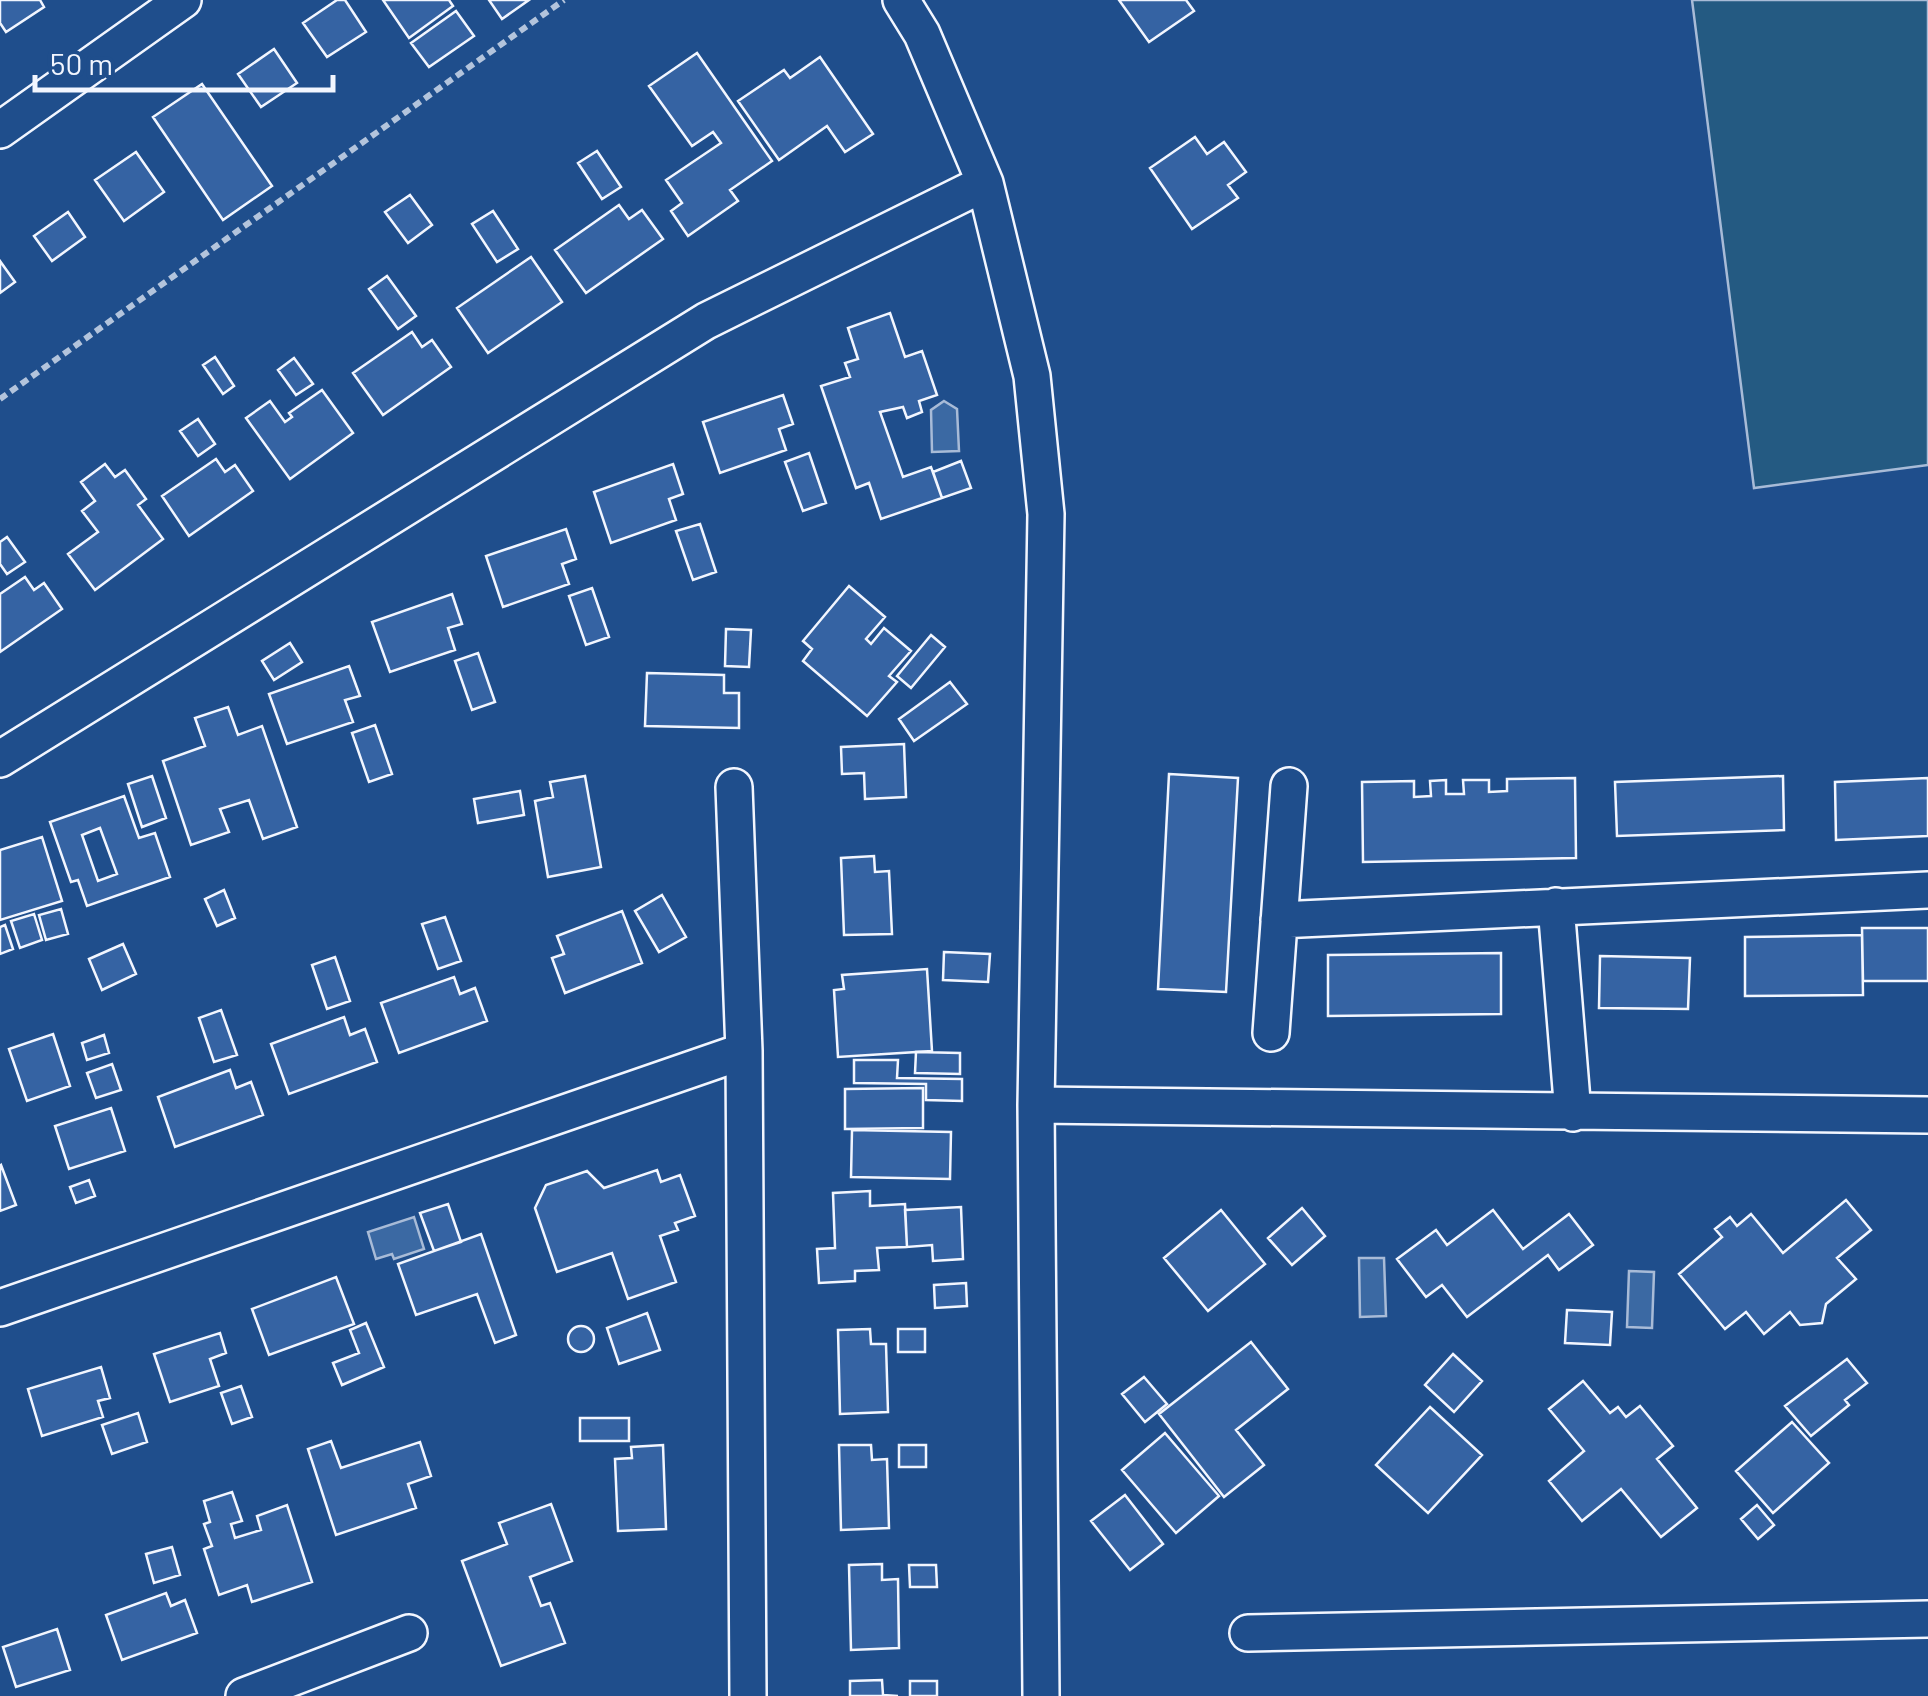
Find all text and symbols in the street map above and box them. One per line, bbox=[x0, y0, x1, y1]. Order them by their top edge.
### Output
scale bar bbox=[35, 30, 332, 92]
text: 50 m bbox=[50, 45, 113, 81]

